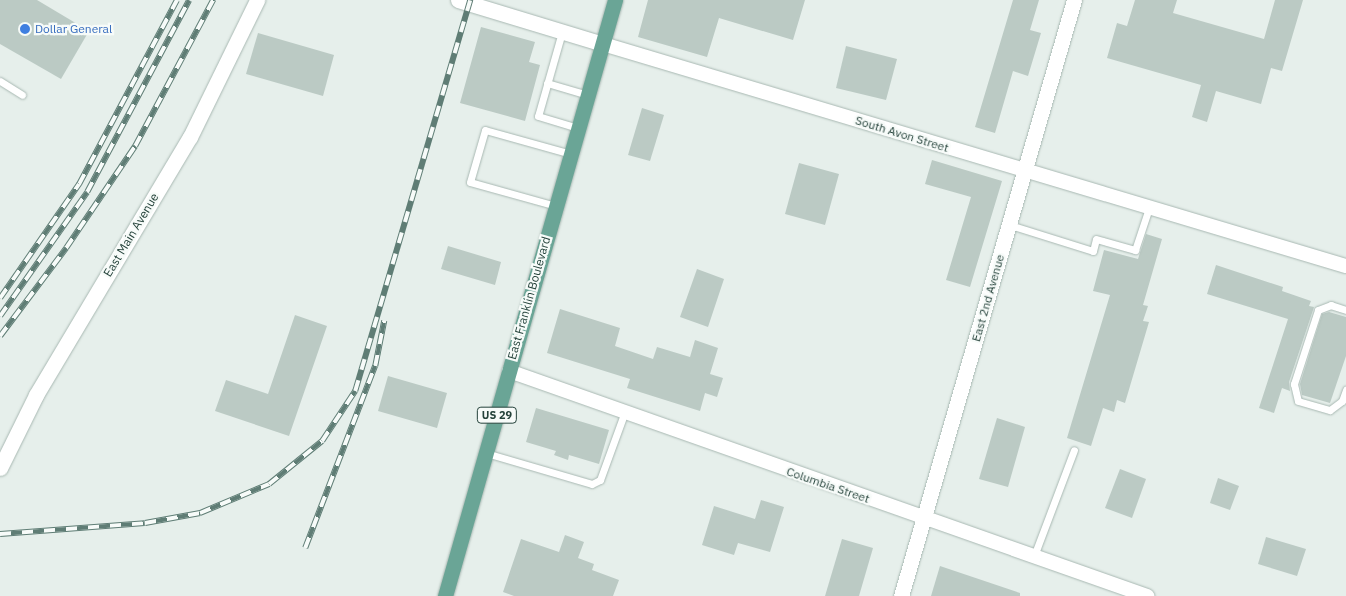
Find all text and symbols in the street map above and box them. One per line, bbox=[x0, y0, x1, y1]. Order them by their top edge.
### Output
place label: Dollar General bbox=[35, 22, 112, 36]
marker: Dollar General bbox=[19, 23, 31, 35]
street label: South Avon Street bbox=[854, 113, 950, 155]
street label: East Main Avenue bbox=[100, 191, 162, 279]
street label: East Franklin Boulevard bbox=[505, 235, 553, 361]
street label: East 2nd Avenue bbox=[969, 253, 1007, 343]
road number: US 29 bbox=[476, 406, 518, 424]
street label: Columbia Street bbox=[785, 464, 871, 506]

